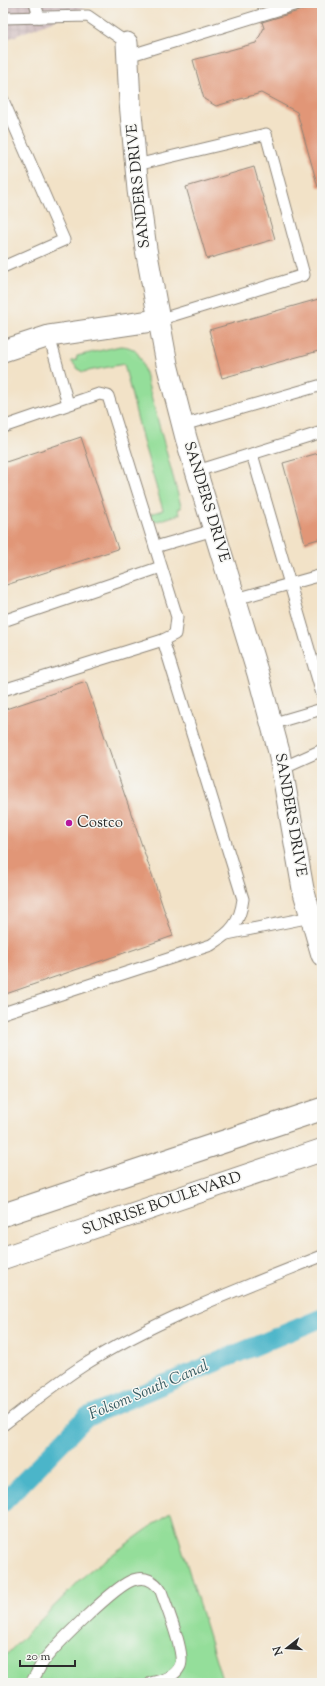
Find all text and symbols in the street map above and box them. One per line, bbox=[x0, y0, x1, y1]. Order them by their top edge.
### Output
street label: SANDERS DRIVE bbox=[122, 123, 156, 249]
street label: SANDERS DRIVE bbox=[178, 439, 234, 565]
street label: SANDERS DRIVE bbox=[269, 752, 311, 878]
place label: Costco bbox=[77, 813, 123, 834]
marker: Costco bbox=[64, 818, 74, 828]
street label: SUNRISE BOULEVARD bbox=[79, 1167, 245, 1241]
water label: Folsom South Canal bbox=[86, 1355, 212, 1427]
north arrow bbox=[267, 1628, 307, 1668]
scale bar bbox=[20, 1642, 75, 1668]
text: N bbox=[269, 1644, 288, 1658]
text: 20 m bbox=[26, 1648, 51, 1666]

